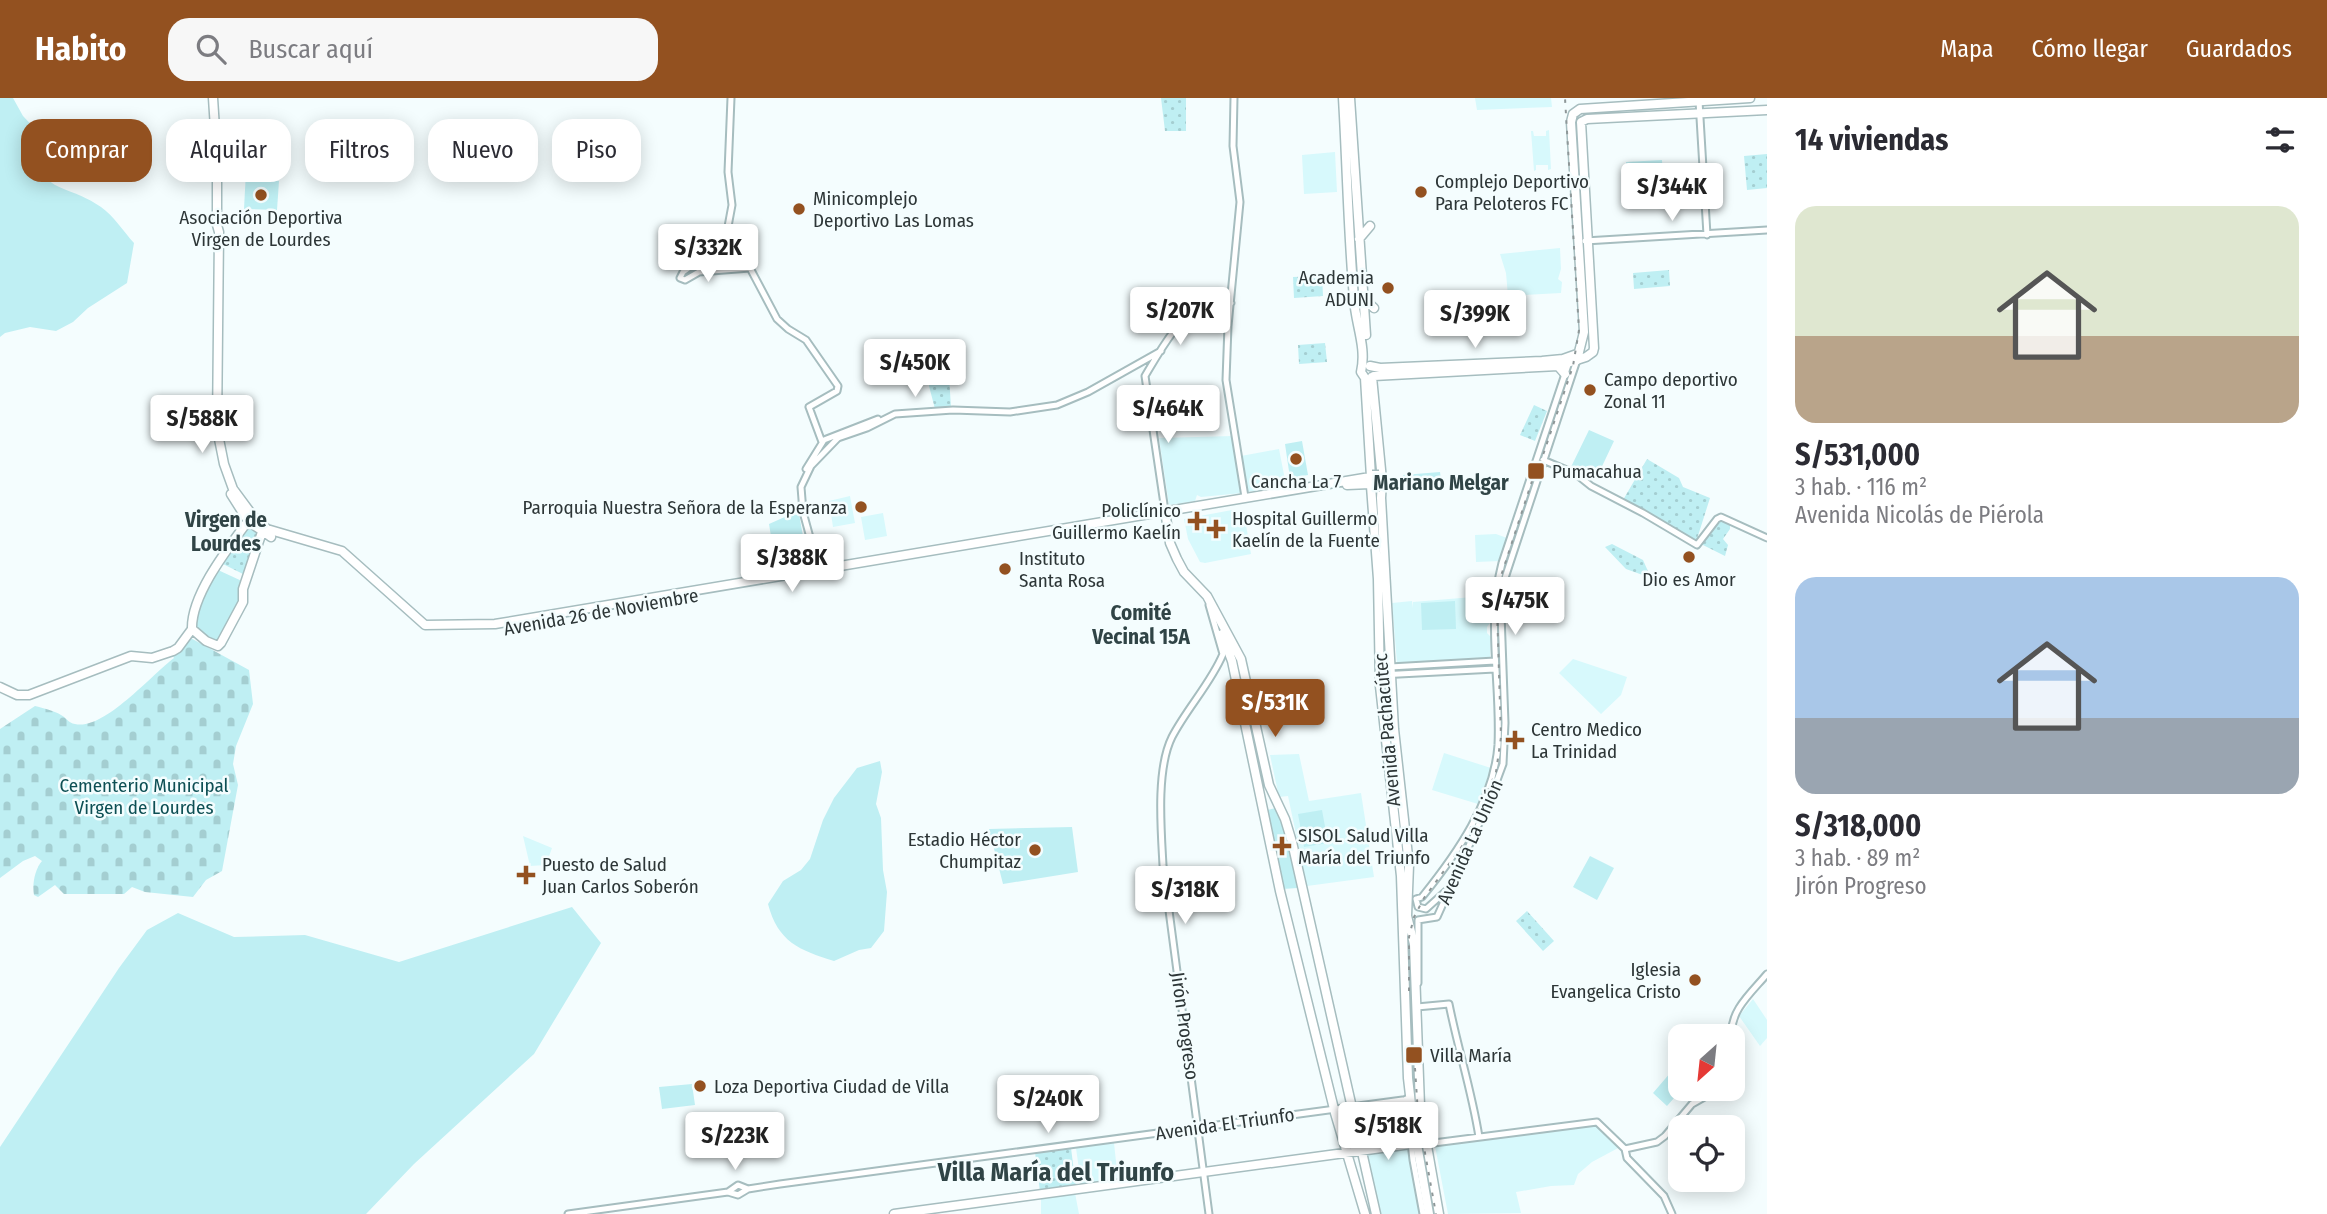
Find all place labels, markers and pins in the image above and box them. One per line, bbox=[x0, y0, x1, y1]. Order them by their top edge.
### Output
pin: S/344K bbox=[1615, 164, 1729, 223]
place label: Complejo Deportivo Para Peloteros FC bbox=[1435, 170, 1589, 215]
marker: Complejo Deportivo Para Peloteros FC bbox=[1413, 184, 1429, 200]
marker: Asociación Deportiva Virgen de Lourdes bbox=[253, 187, 269, 203]
place label: Minicomplejo Deportivo Las Lomas bbox=[813, 187, 974, 232]
marker: Minicomplejo Deportivo Las Lomas bbox=[791, 201, 807, 217]
place label: Asociación Deportiva Virgen de Lourdes bbox=[179, 206, 343, 251]
pin: S/332K bbox=[651, 225, 765, 284]
place label: Academia ADUNI bbox=[1298, 266, 1374, 311]
marker: Academia ADUNI bbox=[1380, 280, 1396, 296]
pin: S/207K bbox=[1123, 288, 1237, 347]
pin: S/399K bbox=[1418, 290, 1532, 350]
pin: S/450K bbox=[858, 340, 972, 399]
place label: Campo deportivo Zonal 11 bbox=[1604, 368, 1738, 413]
marker: Campo deportivo Zonal 11 bbox=[1582, 382, 1598, 398]
pin: S/464K bbox=[1111, 386, 1225, 445]
pin: S/588K bbox=[145, 396, 259, 455]
marker: Cancha La 7 bbox=[1288, 451, 1304, 467]
place label: Pumacahua bbox=[1552, 460, 1642, 483]
marker: Pumacahua bbox=[1526, 461, 1546, 481]
place label: Cancha La 7 bbox=[1251, 470, 1342, 493]
place label: Parroquia Nuestra Señora de la Esperanza bbox=[523, 496, 847, 519]
marker: Parroquia Nuestra Señora de la Esperanza bbox=[853, 499, 869, 515]
place label: Policlínico Guillermo Kaelín bbox=[1052, 499, 1181, 544]
place label: Hospital Guillermo Kaelín de la Fuente bbox=[1232, 507, 1380, 552]
marker: Policlínico Guillermo Kaelín bbox=[1187, 511, 1207, 531]
marker: Hospital Guillermo Kaelín de la Fuente bbox=[1206, 519, 1226, 539]
pin: S/388K bbox=[735, 534, 849, 594]
place label: Instituto Santa Rosa bbox=[1019, 547, 1105, 592]
marker: Dio es Amor bbox=[1681, 549, 1697, 565]
marker: Instituto Santa Rosa bbox=[997, 561, 1013, 577]
place label: Dio es Amor bbox=[1642, 568, 1736, 591]
pin: S/475K bbox=[1458, 578, 1572, 637]
pin: S/531K bbox=[1218, 680, 1332, 739]
place label: Centro Medico La Trinidad bbox=[1531, 718, 1642, 763]
marker: Centro Medico La Trinidad bbox=[1505, 730, 1525, 750]
place label: SISOL Salud Villa María del Triunfo bbox=[1298, 824, 1430, 869]
place label: Estadio Héctor Chumpitaz bbox=[908, 828, 1021, 873]
marker: SISOL Salud Villa María del Triunfo bbox=[1272, 836, 1292, 856]
marker: Estadio Héctor Chumpitaz bbox=[1027, 842, 1043, 858]
place label: Puesto de Salud Juan Carlos Soberón bbox=[542, 853, 699, 898]
marker: Puesto de Salud Juan Carlos Soberón bbox=[516, 865, 536, 885]
pin: S/318K bbox=[1128, 866, 1242, 926]
place label: Iglesia Evangelica Cristo bbox=[1551, 958, 1681, 1003]
marker: Iglesia Evangelica Cristo bbox=[1687, 972, 1703, 988]
place label: Villa María bbox=[1430, 1044, 1512, 1067]
marker: Villa María bbox=[1404, 1045, 1424, 1065]
place label: Loza Deportiva Ciudad de Villa bbox=[714, 1075, 949, 1098]
pin: S/240K bbox=[991, 1076, 1105, 1135]
marker: Loza Deportiva Ciudad de Villa bbox=[692, 1078, 708, 1094]
pin: S/518K bbox=[1331, 1102, 1445, 1162]
pin: S/223K bbox=[678, 1112, 792, 1172]

